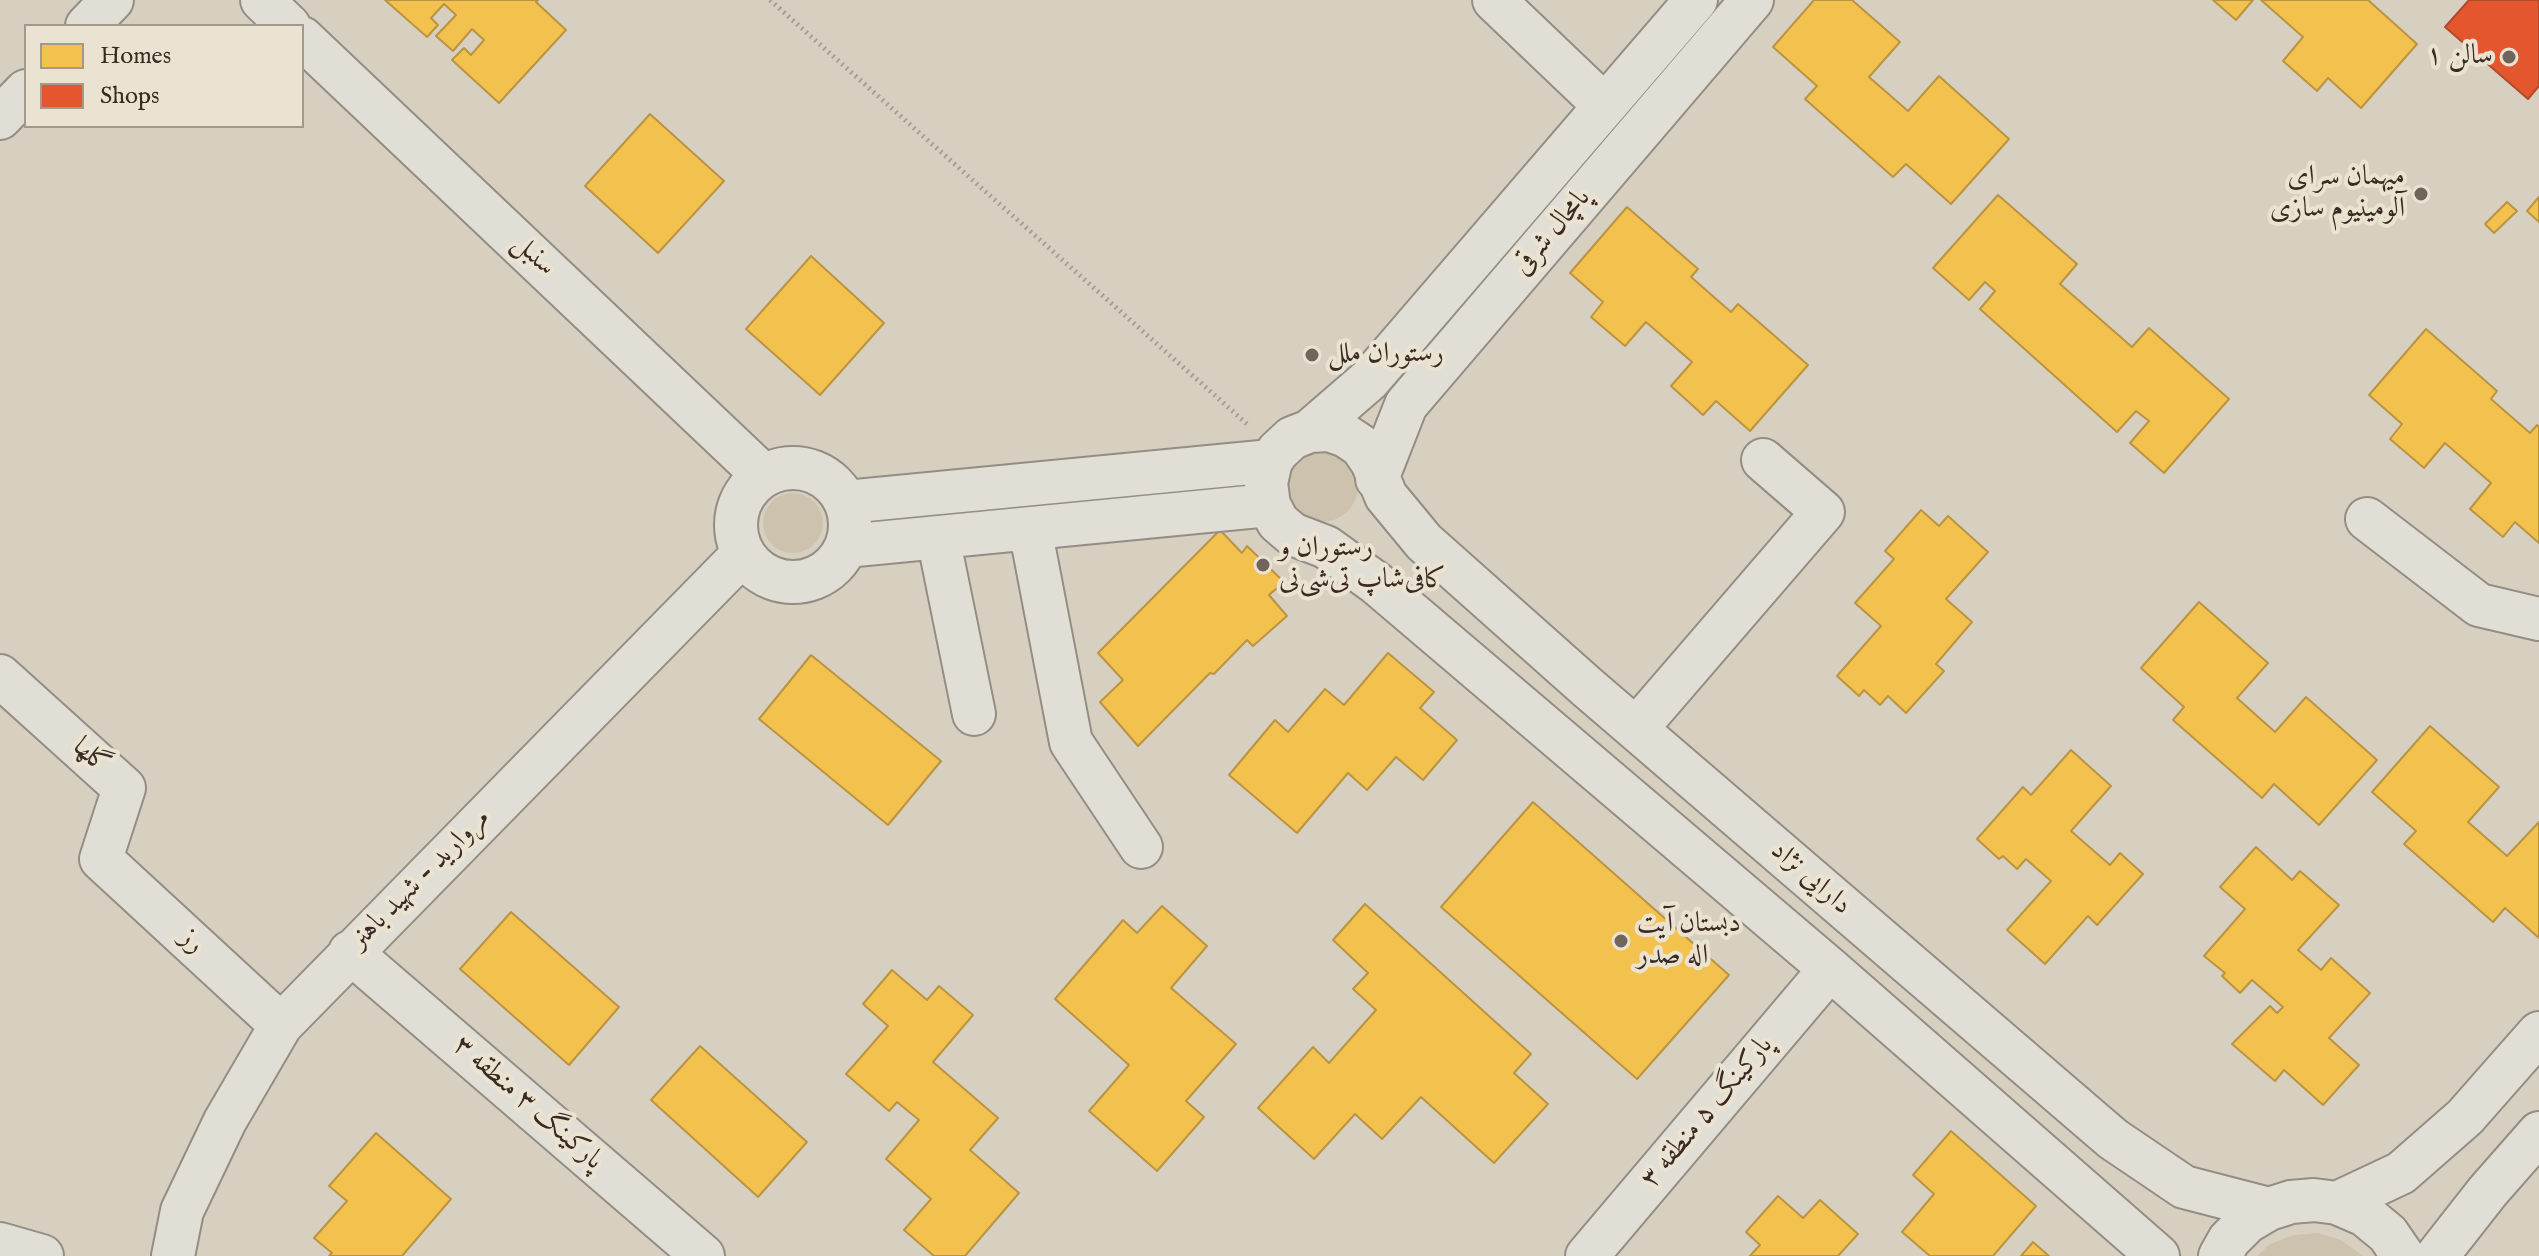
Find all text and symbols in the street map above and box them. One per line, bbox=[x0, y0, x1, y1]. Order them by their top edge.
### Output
legend bbox=[24, 24, 304, 128]
place label: سالن ۱ bbox=[2426, 40, 2493, 74]
text: Homes bbox=[100, 41, 171, 72]
marker: سالن ۱ bbox=[2500, 48, 2518, 66]
text: Shops bbox=[100, 81, 159, 112]
place label: میهمان سرای آلومینیوم سازی bbox=[2270, 161, 2405, 227]
street label: پامچال شرقی bbox=[1507, 183, 1599, 283]
marker: میهمان سرای آلومینیوم سازی bbox=[2412, 185, 2430, 203]
street label: سنبل bbox=[504, 227, 562, 285]
place label: رستوران ملل bbox=[1328, 338, 1444, 372]
marker: رستوران ملل bbox=[1303, 346, 1321, 364]
place label: رستوران و کافی‌شاپ تی‌شی‌نی bbox=[1279, 532, 1446, 598]
marker: رستوران و کافی‌شاپ تی‌شی‌نی bbox=[1254, 556, 1272, 574]
street label: گلها bbox=[64, 731, 116, 783]
street label: مروارید - شهید باهنر bbox=[344, 803, 498, 957]
street label: دارایی نژاد bbox=[1763, 835, 1857, 923]
place label: دبستان آیت اله صدر bbox=[1637, 908, 1741, 974]
street label: رز bbox=[171, 922, 211, 962]
marker: دبستان آیت اله صدر bbox=[1612, 932, 1630, 950]
street label: پارکینگ ۳ منطقه ۳ bbox=[445, 1030, 609, 1178]
street label: پارکینگ ۵ منطقه ۳ bbox=[1635, 1030, 1781, 1196]

